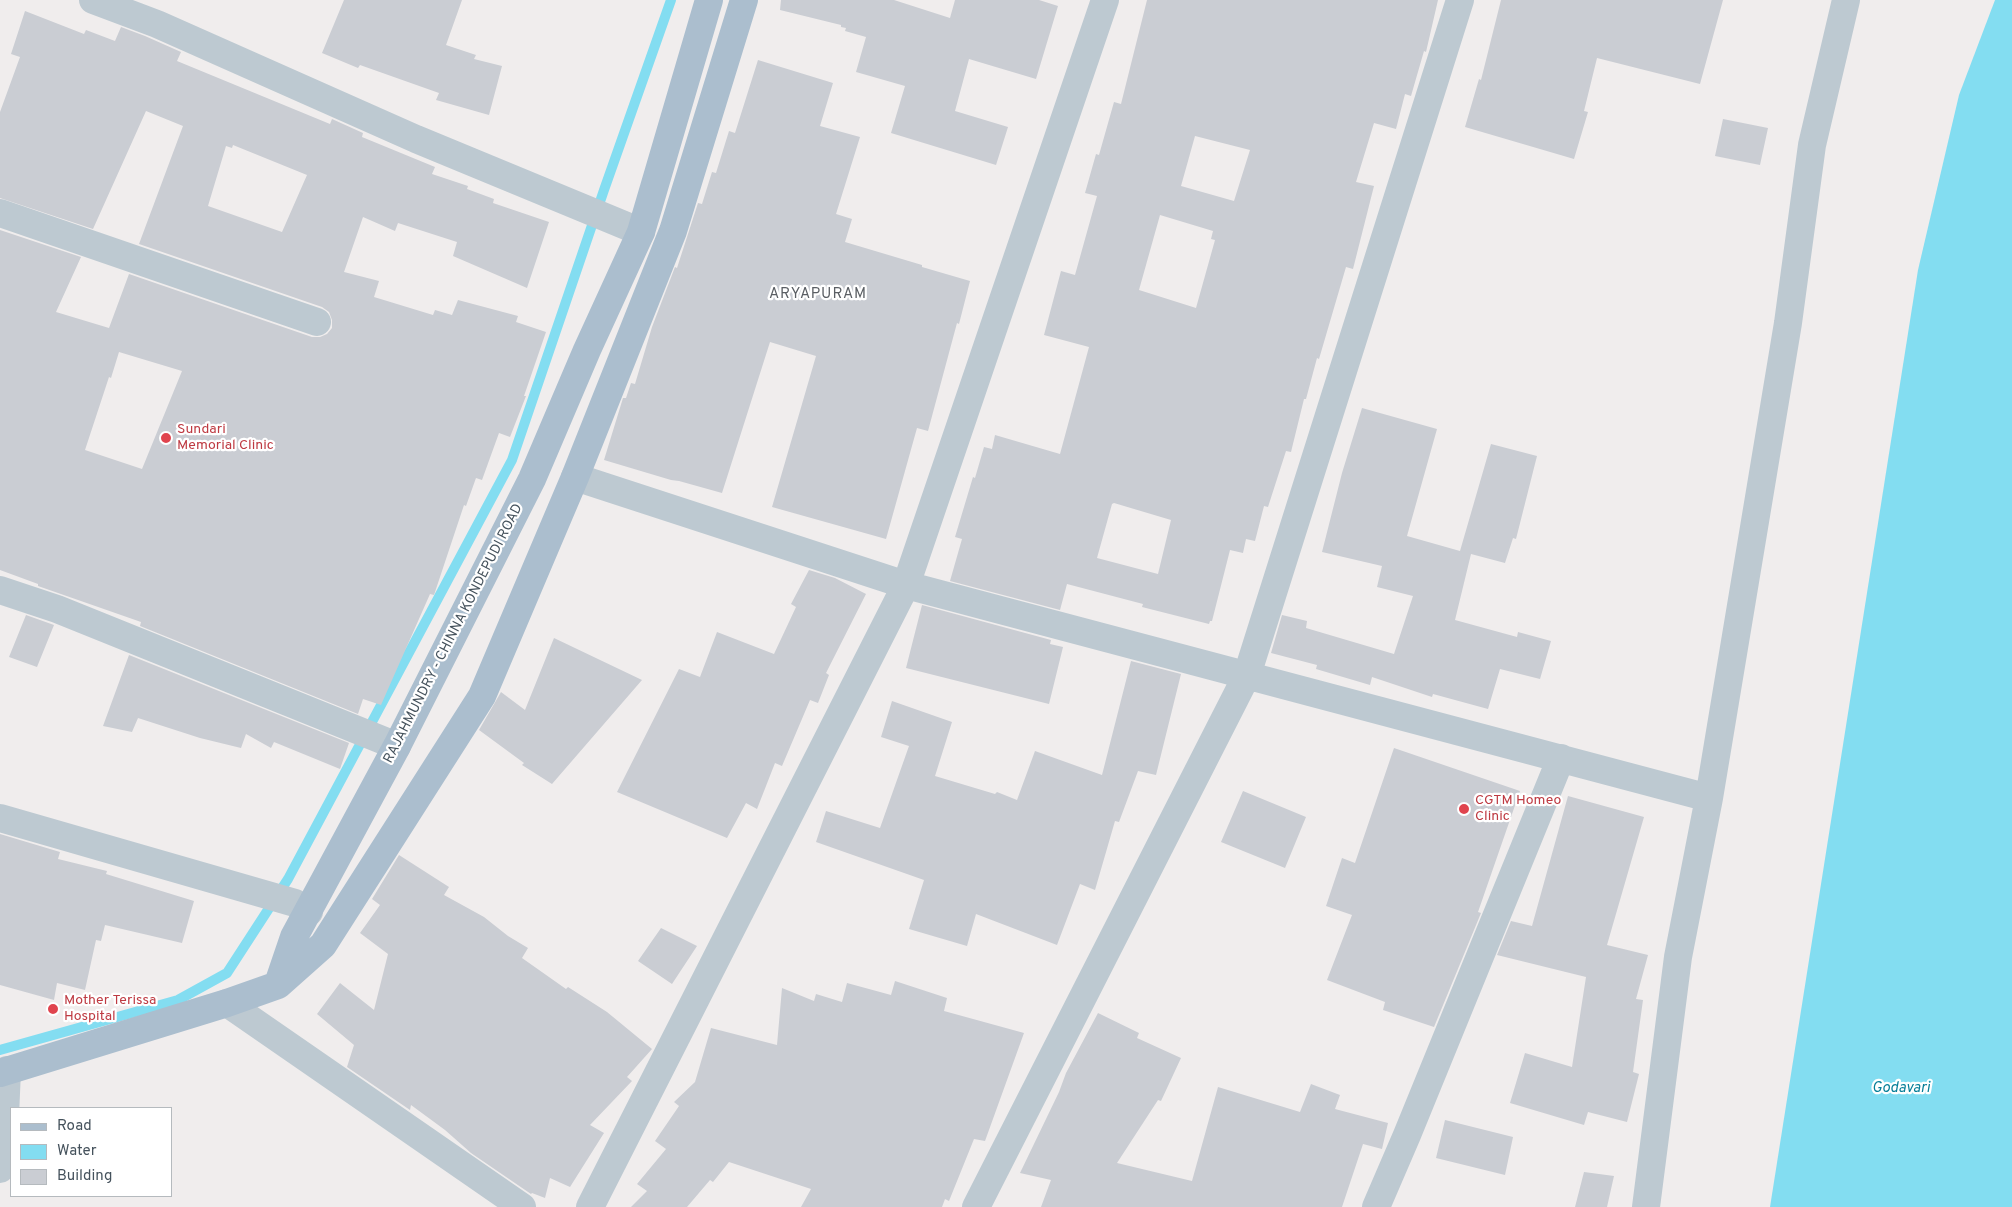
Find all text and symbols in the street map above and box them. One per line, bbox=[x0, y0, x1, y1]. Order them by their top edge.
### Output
district label: ARYAPURAM bbox=[768, 286, 868, 304]
place label: Sundari Memorial Clinic bbox=[177, 422, 274, 454]
marker: Sundari Memorial Clinic bbox=[159, 431, 173, 445]
street label: RAJAHMUNDRY - CHINNA KONDEPUDI ROAD bbox=[381, 501, 527, 767]
place label: CGTM Homeo Clinic bbox=[1475, 793, 1561, 826]
marker: CGTM Homeo Clinic bbox=[1457, 802, 1471, 816]
place label: Mother Terissa Hospital bbox=[64, 993, 156, 1026]
marker: Mother Terissa Hospital bbox=[46, 1002, 60, 1016]
water label: Godavari bbox=[1872, 1080, 1930, 1098]
legend bbox=[10, 1107, 172, 1197]
text: Road bbox=[57, 1117, 92, 1136]
text: Water bbox=[57, 1142, 96, 1161]
text: Building bbox=[57, 1167, 112, 1186]

